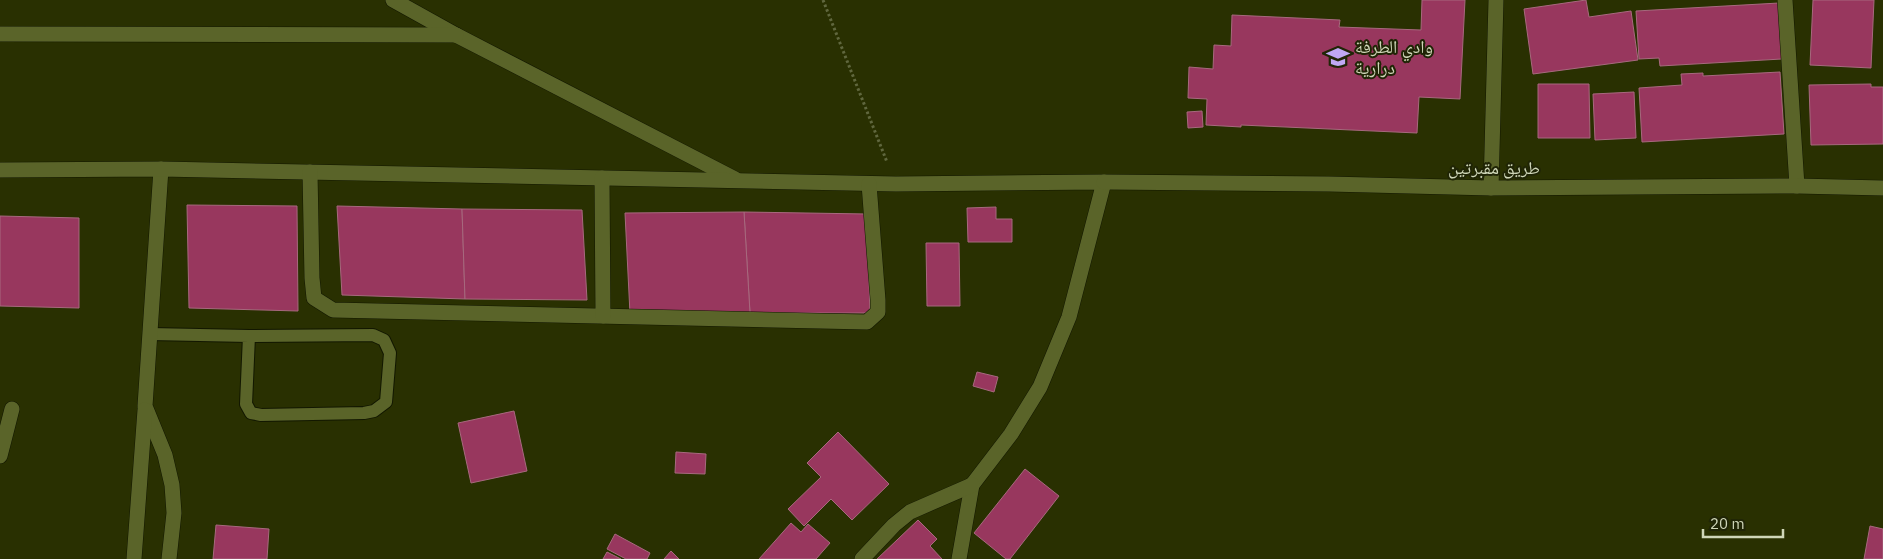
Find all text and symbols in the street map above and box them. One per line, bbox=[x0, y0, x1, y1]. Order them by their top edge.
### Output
place label: وادي الطرفة درارية bbox=[1355, 35, 1433, 79]
school or university icon: وادي الطرفة درارية bbox=[1325, 44, 1351, 70]
street label: طريق مقبرتين bbox=[1448, 156, 1540, 179]
scale bar bbox=[1703, 506, 1783, 538]
text: 20 m bbox=[1710, 514, 1745, 533]

